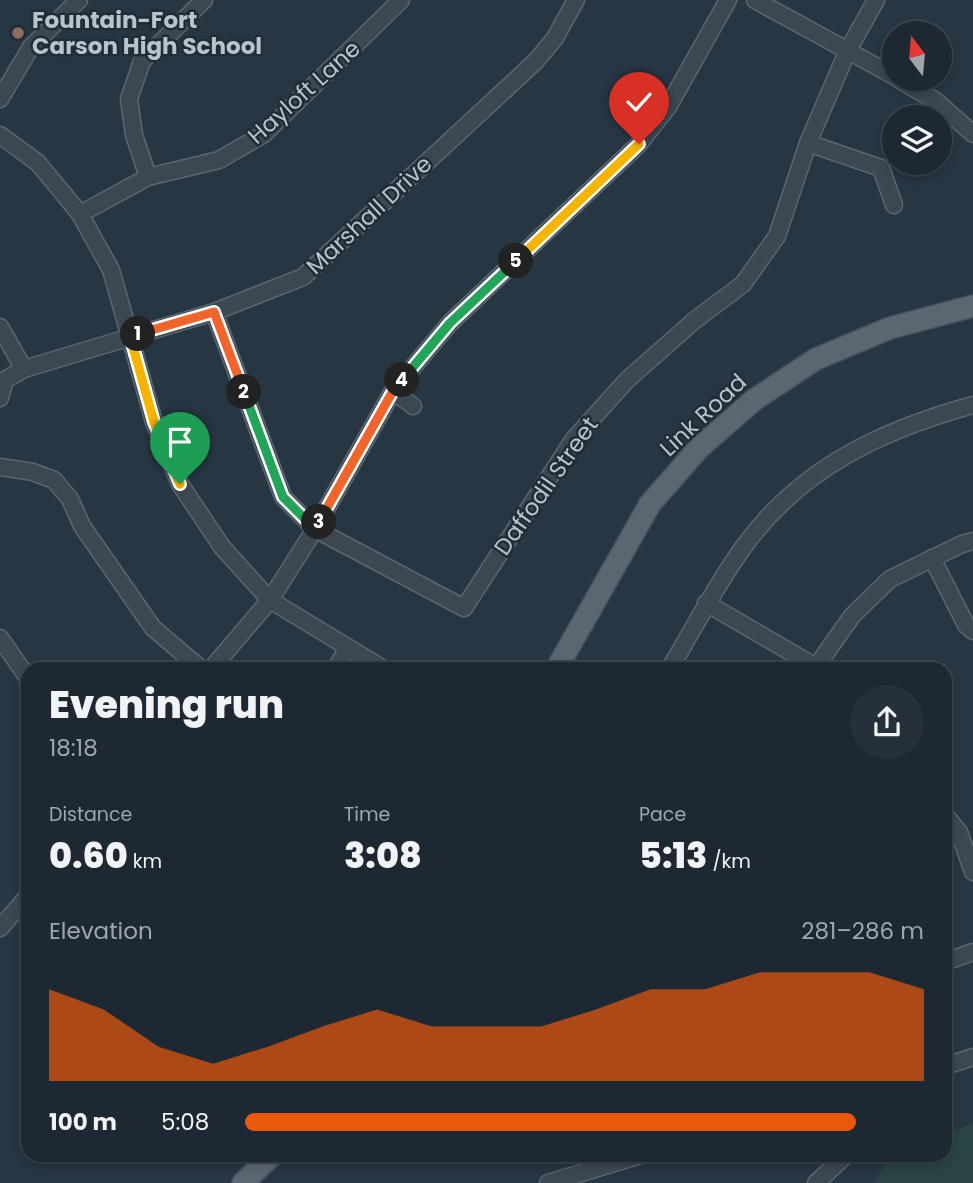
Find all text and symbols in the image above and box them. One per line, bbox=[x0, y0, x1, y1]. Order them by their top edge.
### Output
place label: Fountain-Fort Carson High School bbox=[32, 4, 262, 62]
north arrow bbox=[882, 21, 952, 91]
map controls bbox=[882, 21, 952, 175]
marker: Fountain-Fort Carson High School bbox=[10, 25, 26, 41]
street label: Hayloft Lane bbox=[241, 33, 367, 151]
pin bbox=[609, 72, 669, 144]
icon: check bbox=[620, 83, 658, 121]
button: layers bbox=[882, 105, 952, 175]
street label: Marshall Drive bbox=[299, 148, 439, 282]
pin: 5 bbox=[498, 244, 534, 278]
text: 5 bbox=[509, 247, 522, 274]
pin: 1 bbox=[120, 316, 156, 352]
text: 1 bbox=[134, 320, 141, 347]
pin: 4 bbox=[384, 362, 420, 398]
text: 4 bbox=[395, 366, 408, 393]
street label: Link Road bbox=[653, 366, 753, 464]
pin: 2 bbox=[226, 374, 262, 410]
text: 2 bbox=[238, 378, 249, 405]
street label: Daffodil Street bbox=[486, 410, 606, 562]
pin bbox=[150, 412, 210, 484]
icon: arrive bbox=[161, 423, 199, 461]
pin: 3 bbox=[302, 504, 336, 540]
text: 3 bbox=[313, 508, 324, 535]
text: Evening run bbox=[49, 678, 284, 731]
button: share bbox=[850, 685, 924, 759]
text: 18:18 bbox=[49, 732, 98, 764]
text: Distance bbox=[49, 801, 132, 828]
text: Time bbox=[344, 801, 390, 828]
text: Pace bbox=[639, 801, 686, 828]
text: 0.60 bbox=[49, 831, 128, 880]
text: 3:08 bbox=[344, 831, 422, 880]
text: 5:13 bbox=[639, 831, 707, 880]
text: km bbox=[128, 848, 162, 875]
text: /km bbox=[707, 848, 751, 875]
text: Elevation bbox=[49, 915, 153, 947]
text: 281–286 m bbox=[801, 915, 924, 947]
text: 100 m bbox=[49, 1106, 117, 1138]
text: 5:08 bbox=[161, 1106, 209, 1138]

